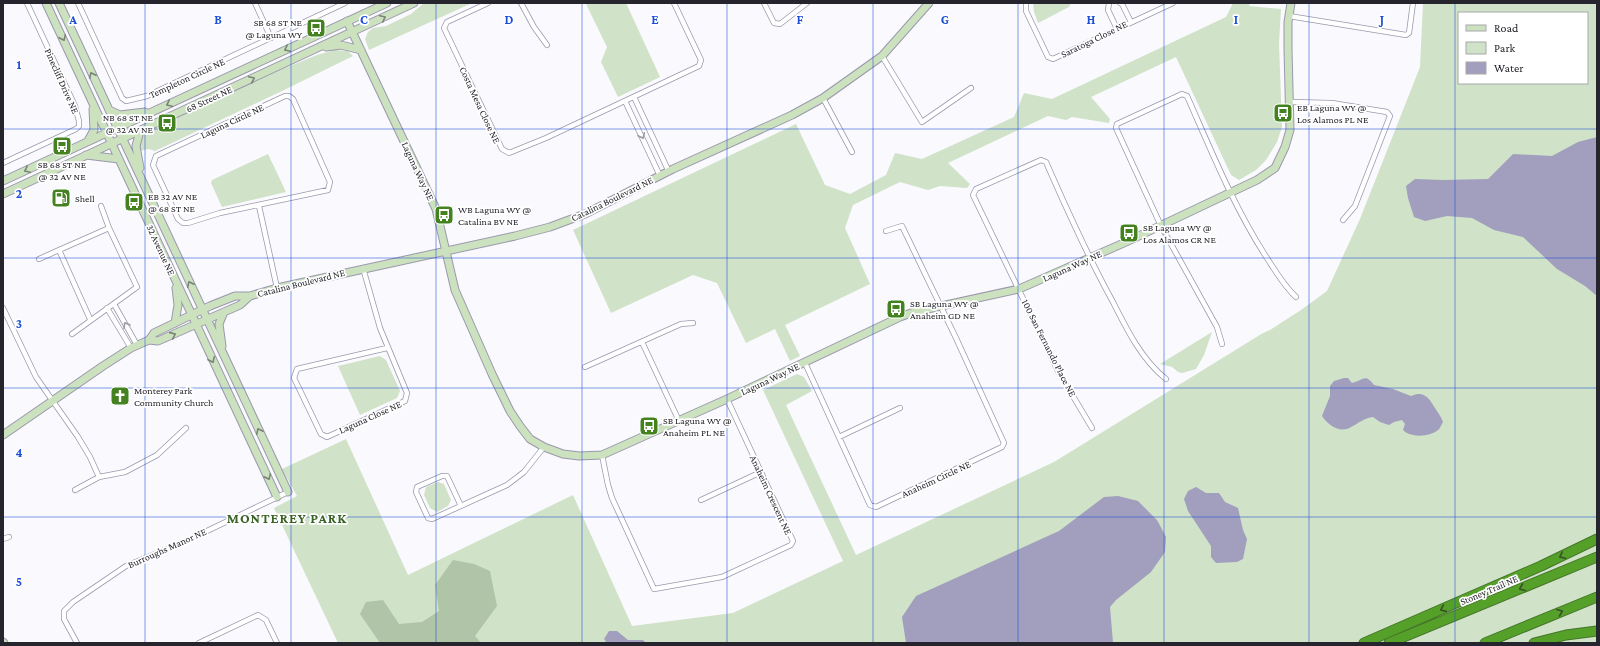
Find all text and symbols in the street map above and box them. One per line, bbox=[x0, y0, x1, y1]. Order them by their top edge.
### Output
text: A bbox=[68, 12, 77, 27]
text: B bbox=[214, 12, 222, 27]
text: C bbox=[360, 12, 368, 27]
text: D bbox=[505, 12, 514, 27]
text: E bbox=[651, 12, 659, 27]
text: F bbox=[797, 12, 804, 27]
text: G bbox=[941, 12, 949, 27]
text: H bbox=[1087, 12, 1096, 27]
text: I bbox=[1234, 12, 1238, 27]
text: J bbox=[1378, 12, 1384, 27]
legend bbox=[1458, 12, 1588, 84]
one-way arrow bbox=[380, 14, 387, 22]
place label: SB 68 ST NE @ Laguna WY bbox=[246, 17, 303, 40]
bus stop icon: SB 68 ST NE @ Laguna WY bbox=[305, 17, 327, 39]
street label: Saratoga Close NE bbox=[1059, 18, 1129, 60]
text: Road bbox=[1494, 21, 1519, 35]
one-way arrow bbox=[58, 35, 66, 42]
text: Park bbox=[1494, 41, 1516, 55]
one-way arrow bbox=[283, 44, 291, 52]
street label: Pinecliff Drive NE bbox=[43, 47, 82, 116]
street label: Templeton Circle NE bbox=[147, 55, 227, 100]
text: 1 bbox=[17, 57, 22, 72]
text: Water bbox=[1494, 61, 1524, 75]
street label: Costa Mesa Close NE bbox=[457, 65, 503, 146]
one-way arrow bbox=[89, 71, 97, 79]
one-way arrow bbox=[247, 76, 255, 84]
street label: 68 Street NE bbox=[184, 83, 234, 114]
one-way arrow bbox=[165, 99, 173, 107]
street label: Laguna Circle NE bbox=[199, 101, 266, 140]
bus stop icon: EB Laguna WY @ Los Alamos PL NE bbox=[1272, 102, 1294, 124]
place label: EB Laguna WY @ Los Alamos PL NE bbox=[1297, 102, 1369, 125]
place label: NB 68 ST NE @ 32 AV NE bbox=[103, 112, 154, 135]
bus stop icon: NB 68 ST NE @ 32 AV NE bbox=[156, 112, 178, 134]
one-way arrow bbox=[637, 132, 645, 140]
bus stop icon: SB 68 ST NE @ 32 AV NE bbox=[51, 135, 73, 157]
street label: Laguna Way NE bbox=[400, 140, 437, 203]
place label: SB 68 ST NE @ 32 AV NE bbox=[38, 159, 87, 182]
one-way arrow bbox=[24, 165, 32, 173]
street label: Catalina Boulevard NE bbox=[569, 174, 655, 224]
text: 2 bbox=[16, 186, 23, 201]
fuel station icon: Shell bbox=[50, 187, 72, 209]
bus stop icon: EB 32 AV NE @ 68 ST NE bbox=[123, 191, 145, 213]
place label: EB 32 AV NE @ 68 ST NE bbox=[148, 191, 198, 214]
place label: Shell bbox=[75, 193, 95, 204]
bus stop icon: WB Laguna WY @ Catalina BV NE bbox=[433, 204, 455, 226]
place label: WB Laguna WY @ Catalina BV NE bbox=[458, 204, 531, 227]
bus stop icon: SB Laguna WY @ Los Alamos CR NE bbox=[1118, 222, 1140, 244]
place label: SB Laguna WY @ Los Alamos CR NE bbox=[1143, 222, 1216, 245]
street label: 32 Avenue NE bbox=[144, 223, 178, 278]
street label: Laguna Way NE bbox=[1041, 248, 1104, 284]
street label: Catalina Boulevard NE bbox=[256, 267, 346, 299]
one-way arrow bbox=[187, 280, 195, 288]
street label: 100 San Fernando Place NE bbox=[1020, 297, 1079, 399]
bus stop icon: SB Laguna WY @ Anaheim GD NE bbox=[885, 298, 907, 320]
place label: SB Laguna WY @ Anaheim GD NE bbox=[910, 298, 979, 321]
text: 3 bbox=[16, 316, 22, 331]
one-way arrow bbox=[123, 322, 130, 329]
one-way arrow bbox=[169, 331, 176, 339]
one-way arrow bbox=[207, 355, 215, 363]
street label: Laguna Way NE bbox=[739, 360, 802, 397]
church icon: Monterey Park Community Church bbox=[109, 385, 131, 407]
place label: Monterey Park Community Church bbox=[134, 385, 214, 408]
street label: Laguna Close NE bbox=[337, 398, 404, 436]
bus stop icon: SB Laguna WY @ Anaheim PL NE bbox=[638, 415, 660, 437]
place label: SB Laguna WY @ Anaheim PL NE bbox=[663, 415, 732, 438]
one-way arrow bbox=[256, 428, 264, 436]
text: 4 bbox=[15, 445, 23, 460]
street label: Anaheim Crescent NE bbox=[748, 453, 795, 537]
street label: Anaheim Circle NE bbox=[900, 458, 973, 500]
one-way arrow bbox=[263, 473, 271, 480]
district label: MONTEREY PARK bbox=[227, 510, 347, 526]
street label: Burroughs Manor NE bbox=[126, 526, 208, 570]
one-way arrow bbox=[1558, 551, 1566, 559]
street label: Stoney Trail NE bbox=[1458, 573, 1520, 607]
text: 5 bbox=[16, 574, 22, 589]
one-way arrow bbox=[1519, 583, 1526, 591]
one-way arrow bbox=[1440, 604, 1448, 612]
one-way arrow bbox=[1556, 609, 1563, 617]

